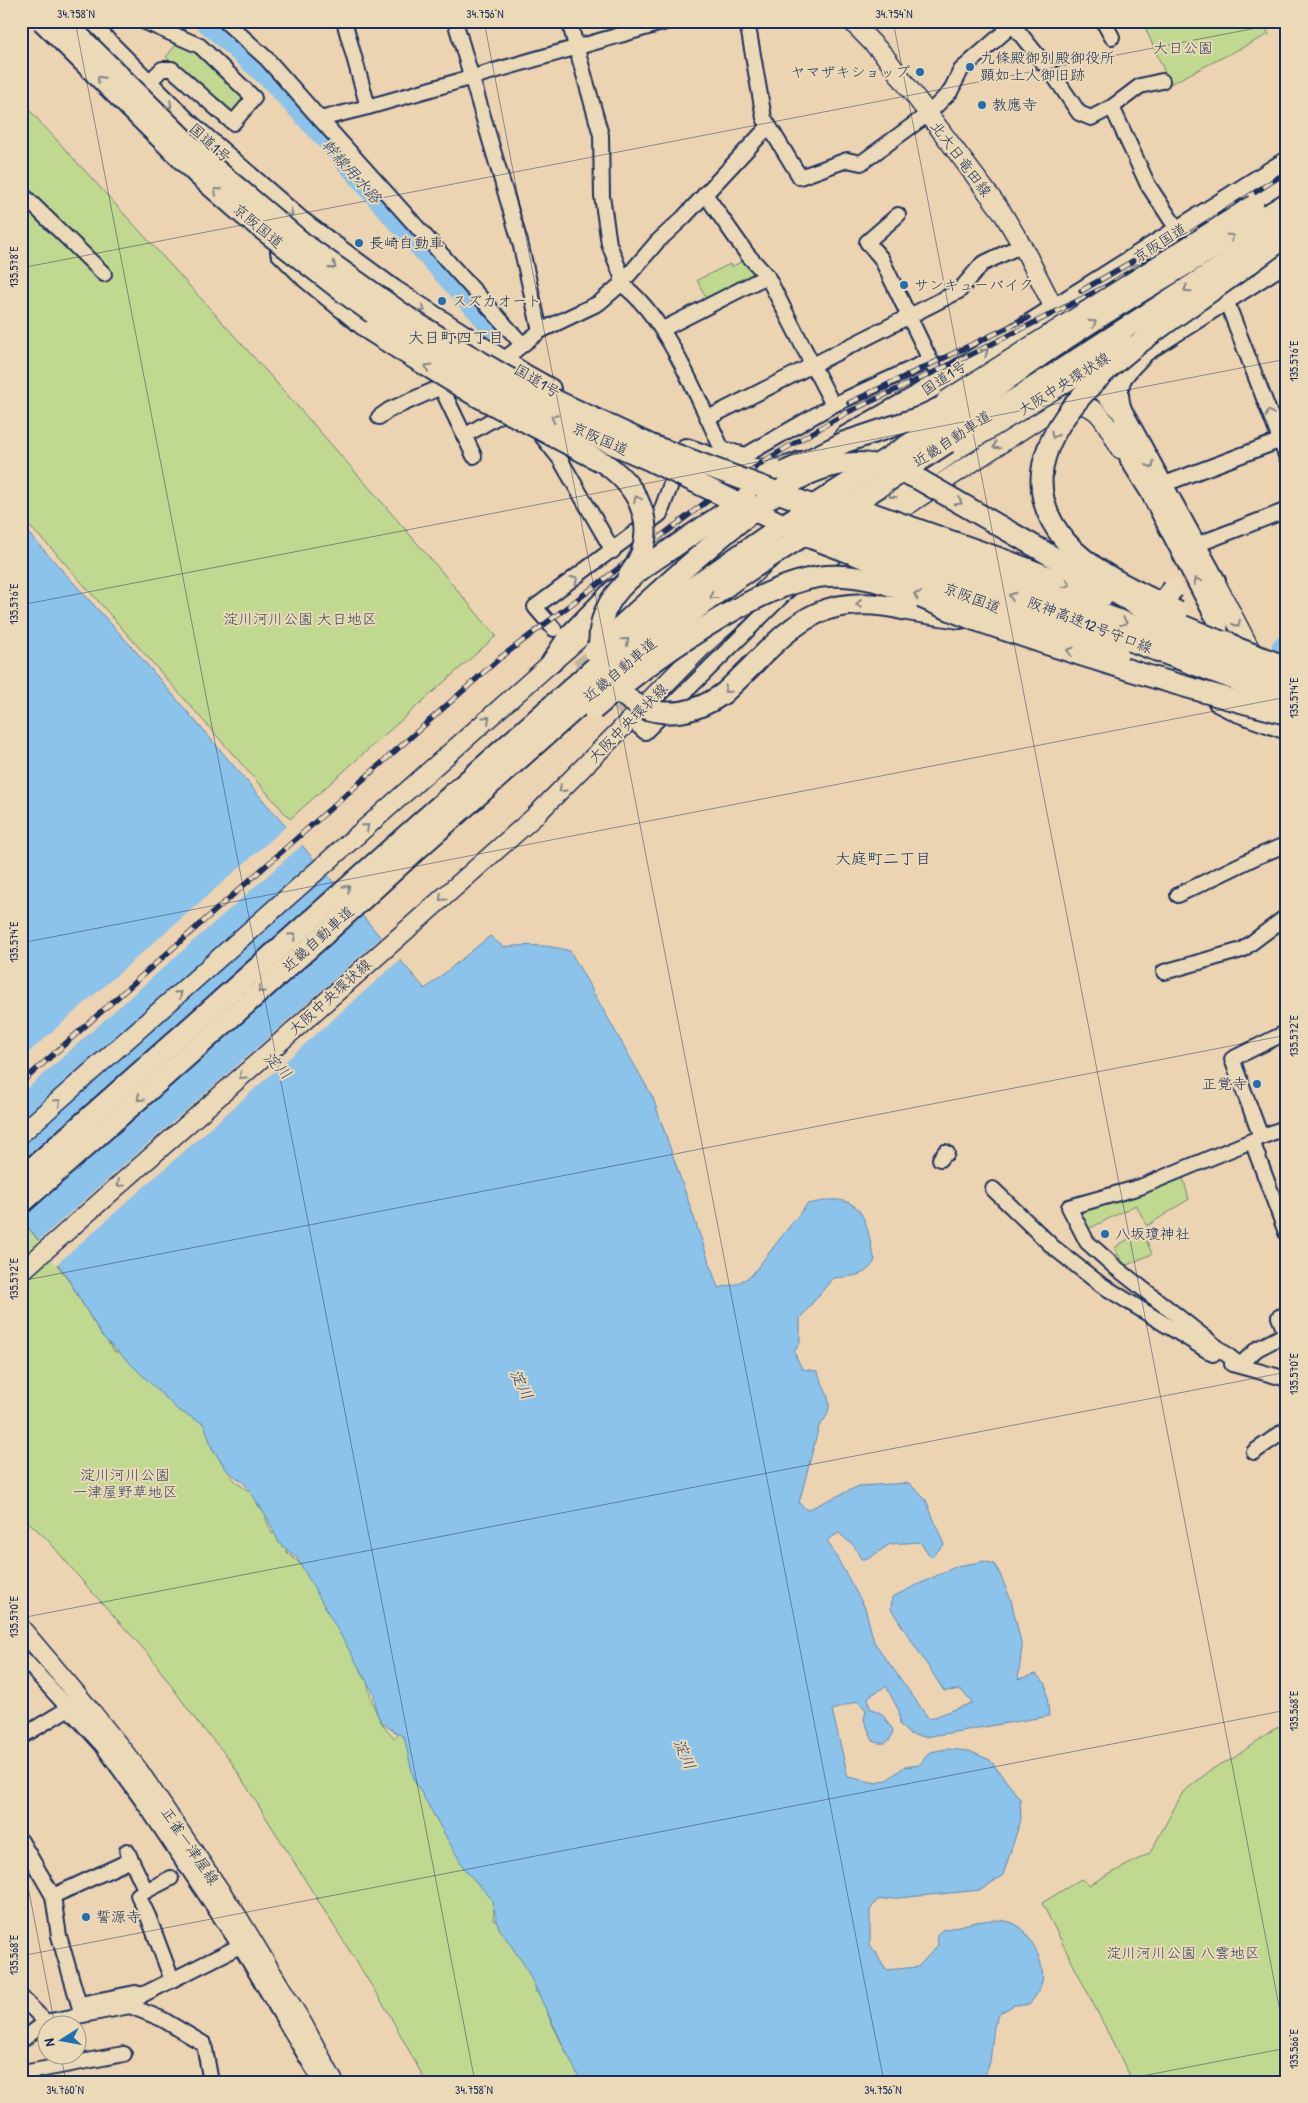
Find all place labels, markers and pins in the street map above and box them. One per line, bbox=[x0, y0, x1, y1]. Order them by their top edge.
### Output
place label: 九條殿御別殿御役所 顕如上人御旧跡 bbox=[980, 47, 1115, 85]
place label: ヤマザキショップ bbox=[791, 61, 910, 82]
marker: 九條殿御別殿御役所 顕如上人御旧跡 bbox=[964, 61, 976, 73]
marker: ヤマザキショップ bbox=[914, 66, 926, 78]
place label: 教應寺 bbox=[992, 94, 1037, 115]
marker: 教應寺 bbox=[976, 99, 988, 111]
place label: 長崎自動車 bbox=[369, 232, 444, 253]
marker: 長崎自動車 bbox=[353, 237, 365, 249]
place label: サンキューバイク bbox=[914, 274, 1033, 295]
marker: サンキューバイク bbox=[898, 279, 910, 291]
place label: スズカオート bbox=[452, 290, 542, 311]
marker: スズカオート bbox=[436, 295, 448, 307]
place label: 正覚寺 bbox=[1202, 1073, 1247, 1094]
marker: 正覚寺 bbox=[1251, 1078, 1263, 1090]
place label: 八坂瓊神社 bbox=[1115, 1223, 1190, 1244]
marker: 八坂瓊神社 bbox=[1099, 1228, 1111, 1240]
place label: 誓源寺 bbox=[96, 1906, 141, 1927]
marker: 誓源寺 bbox=[80, 1911, 92, 1923]

